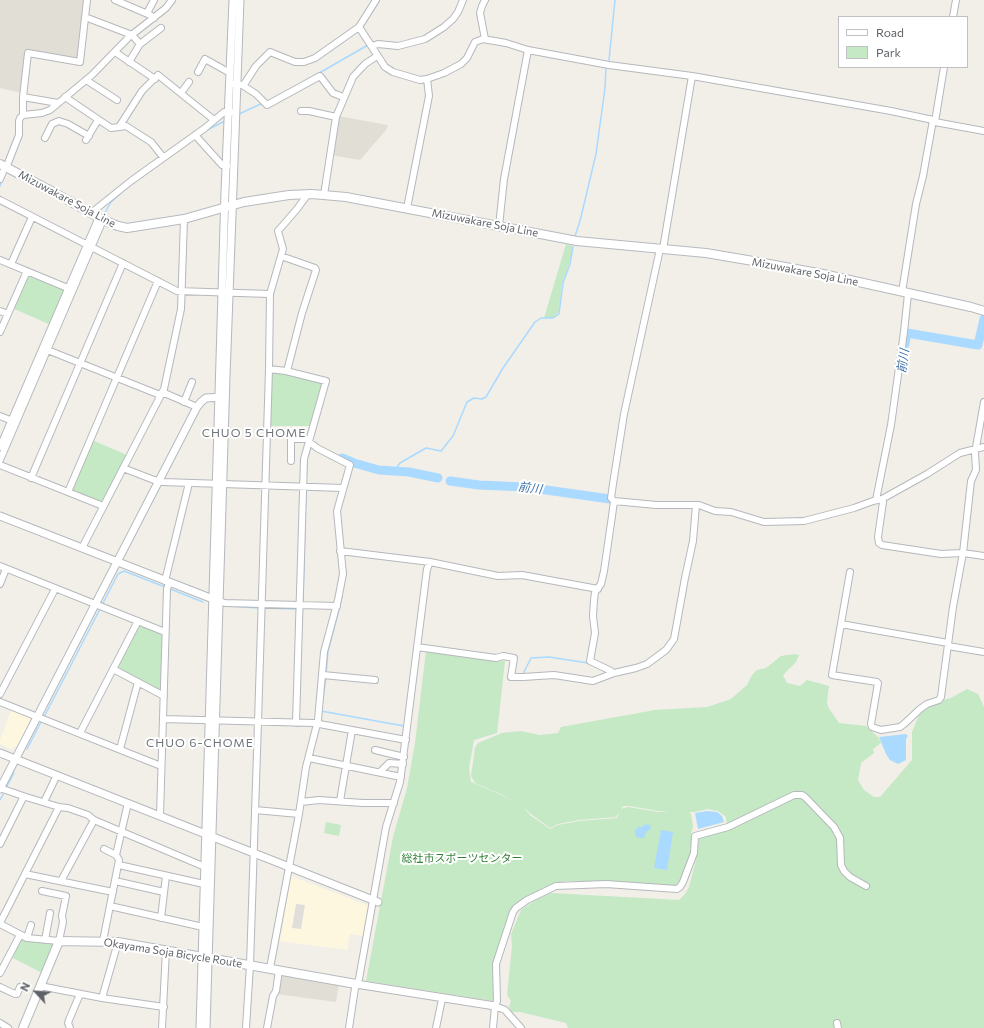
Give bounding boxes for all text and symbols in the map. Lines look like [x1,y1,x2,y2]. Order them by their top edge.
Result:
legend [838,16,968,68]
text: Road [876,25,904,39]
text: Park [876,45,901,59]
street label: Mizuwakare Soja Line [16,168,118,230]
street label: Mizuwakare Soja Line [431,206,539,240]
street label: Mizuwakare Soja Line [751,255,859,289]
water label: 前川 [894,348,912,374]
district label: CHUO 5 CHOME [202,426,306,440]
water label: 前川 [517,479,543,497]
district label: CHUO 6-CHOME [146,736,254,750]
park label: 総社市スポーツセンター [402,851,522,865]
street label: Okayama Soja Bicycle Route [103,936,243,970]
north arrow [16,972,56,1012]
text: N [17,980,32,993]

